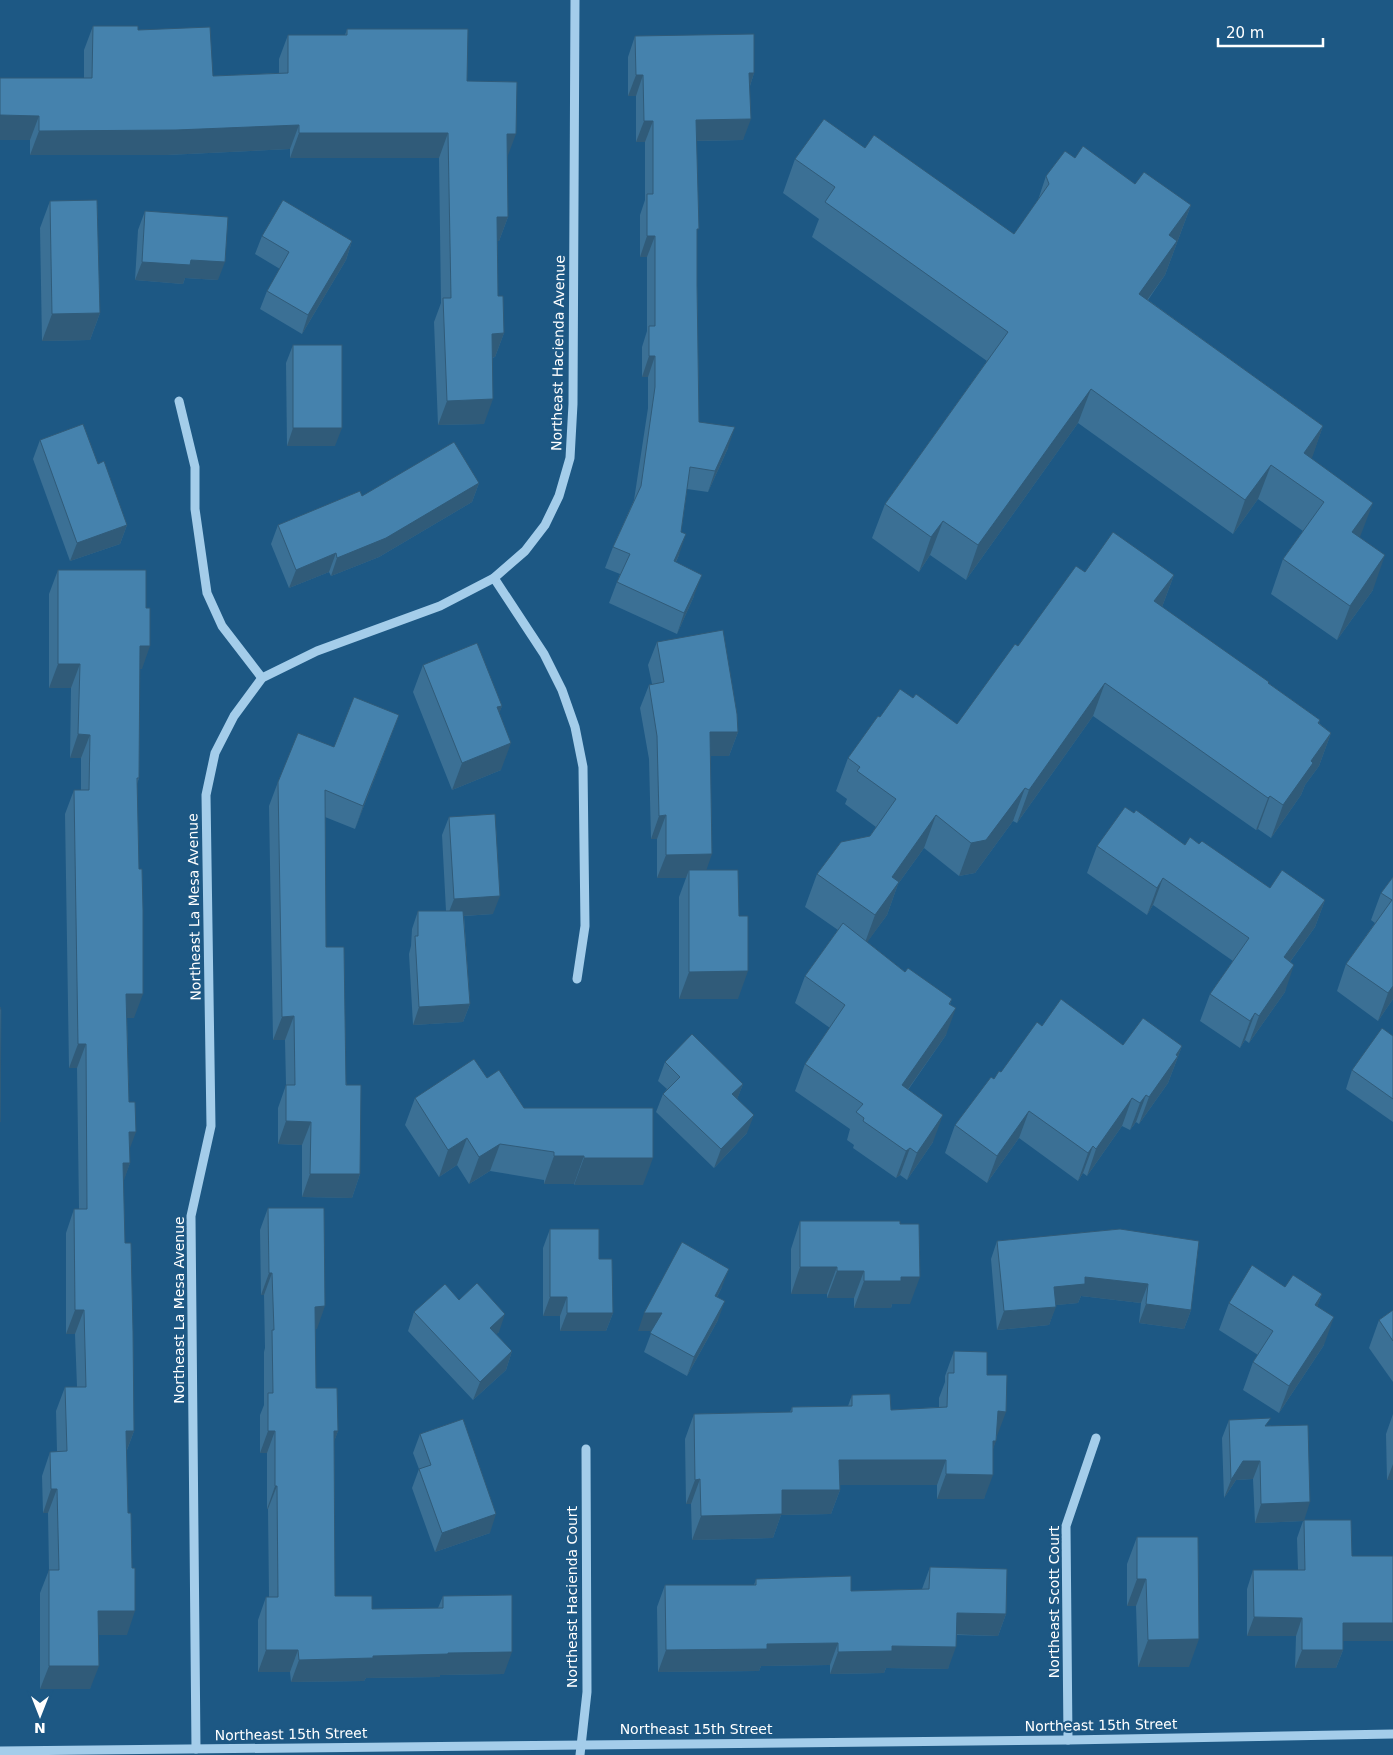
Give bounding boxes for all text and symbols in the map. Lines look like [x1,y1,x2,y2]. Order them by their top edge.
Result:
scale bar [1218,15,1323,47]
text: 20 m [1226,24,1264,42]
street label: Northeast Hacienda Avenue [548,255,568,451]
street label: Northeast La Mesa Avenue [184,813,204,1001]
street label: Northeast La Mesa Avenue [171,1216,187,1404]
street label: Northeast Hacienda Court [564,1505,580,1688]
street label: Northeast Scott Court [1046,1525,1062,1678]
north arrow [15,1690,65,1740]
street label: Northeast 15th Street [1024,1716,1178,1734]
text: N [34,1720,46,1736]
street label: Northeast 15th Street [620,1721,773,1737]
street label: Northeast 15th Street [214,1725,368,1743]

